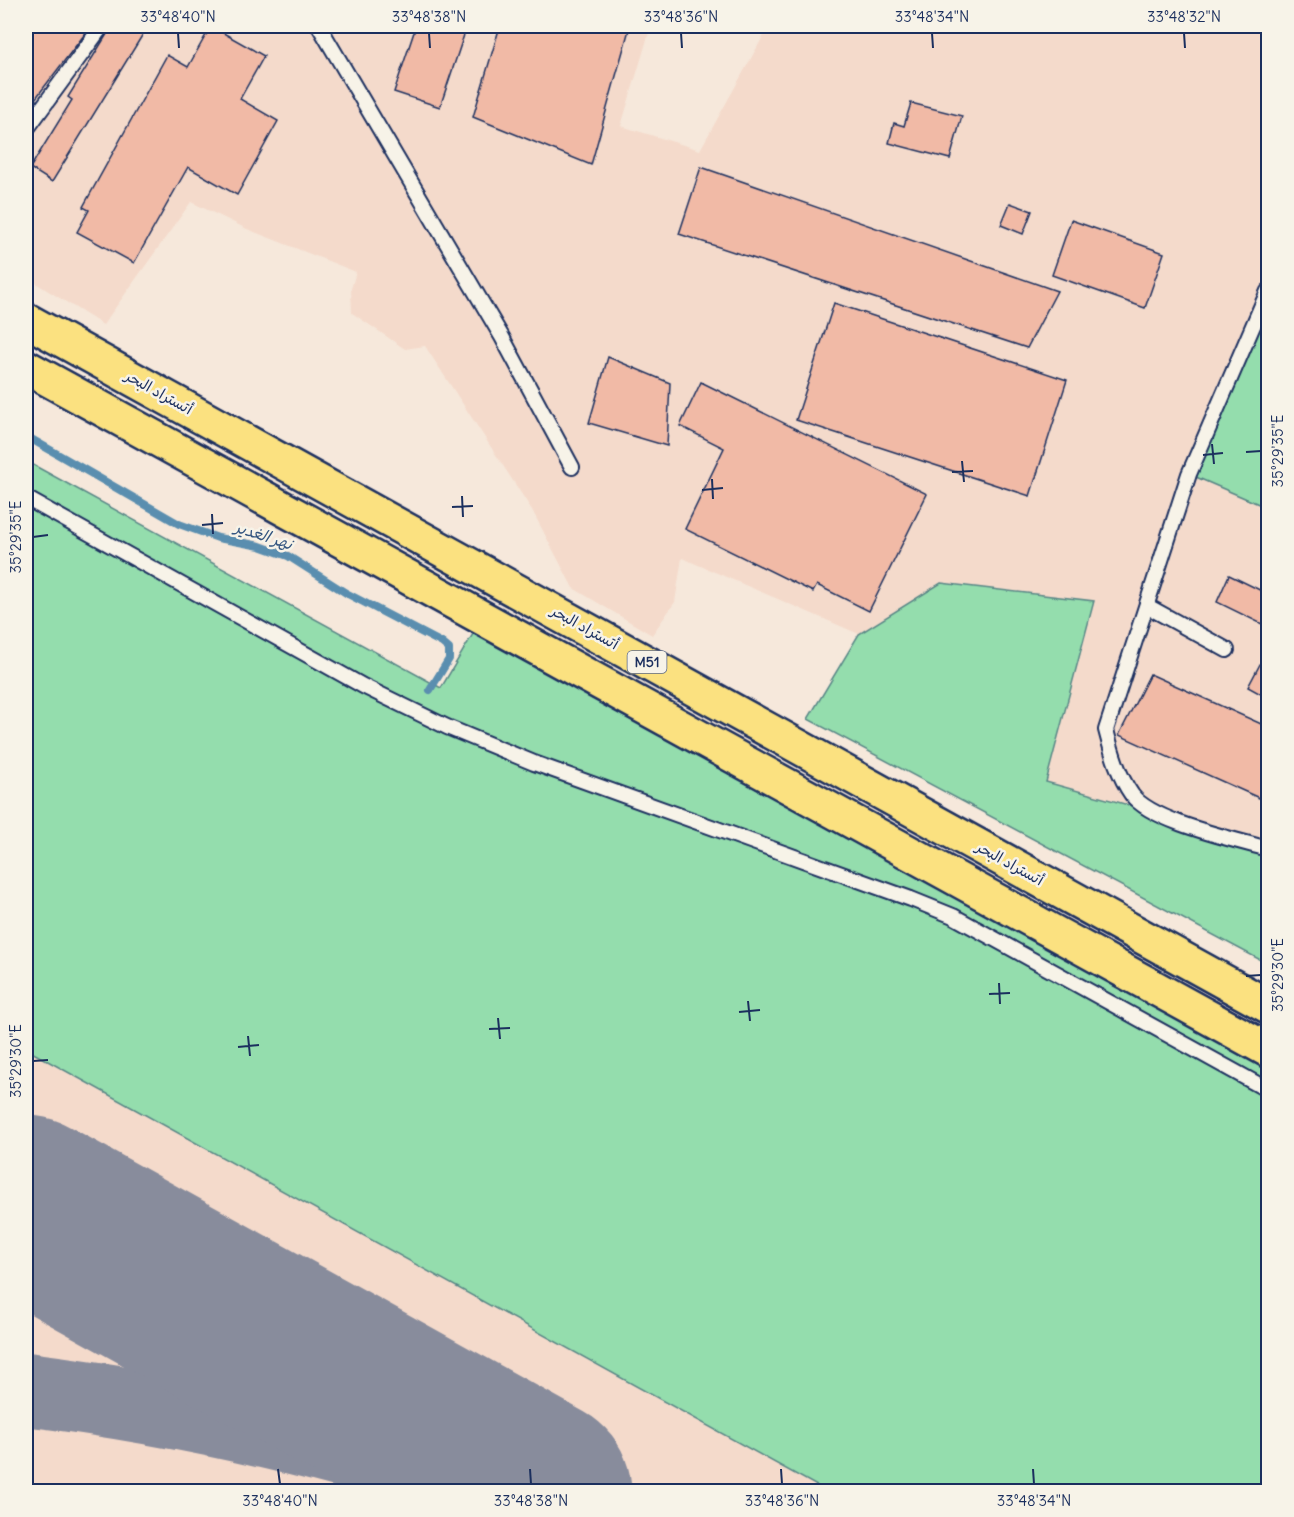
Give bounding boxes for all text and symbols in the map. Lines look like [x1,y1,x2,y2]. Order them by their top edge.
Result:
text: 33°48'40"N [140,7,216,26]
text: 33°48'38"N [392,7,466,26]
text: 33°48'36"N [644,7,718,26]
text: 33°48'34"N [895,7,969,26]
text: 33°48'32"N [1147,7,1221,26]
street label: أتستراد البحر [121,365,197,419]
text: 35°29'35"E [1268,414,1287,487]
text: 35°29'35"E [6,500,25,573]
water label: نهر الغدير [231,516,297,554]
street label: أتستراد البحر [547,600,623,654]
road number: M51 [628,651,666,673]
street label: أتستراد البحر [972,836,1048,890]
text: 35°29'30"E [1268,938,1287,1012]
text: 35°29'30"E [6,1024,25,1098]
text: 33°48'40"N [242,1491,318,1510]
text: 33°48'38"N [494,1491,568,1510]
text: 33°48'36"N [745,1491,819,1510]
text: 33°48'34"N [997,1491,1071,1510]

